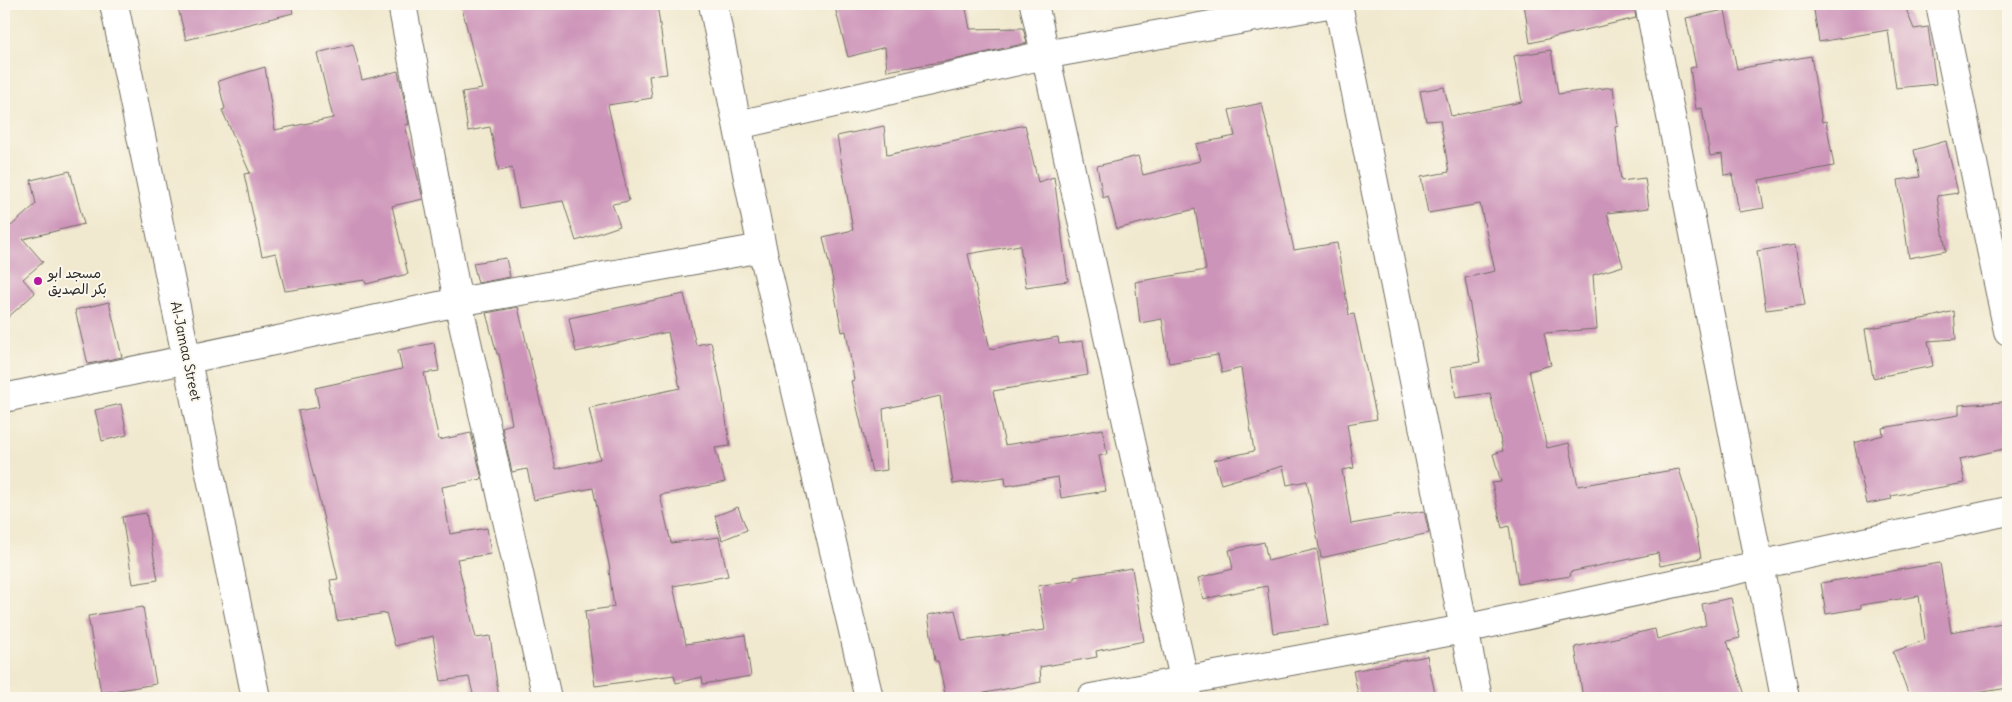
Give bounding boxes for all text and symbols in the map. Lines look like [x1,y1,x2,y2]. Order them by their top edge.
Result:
place label: مسجد ابو بكر الصديق [47,264,107,298]
marker: مسجد ابو بكر الصديق [32,275,44,287]
street label: Al-Jamaa Street [167,299,205,403]

